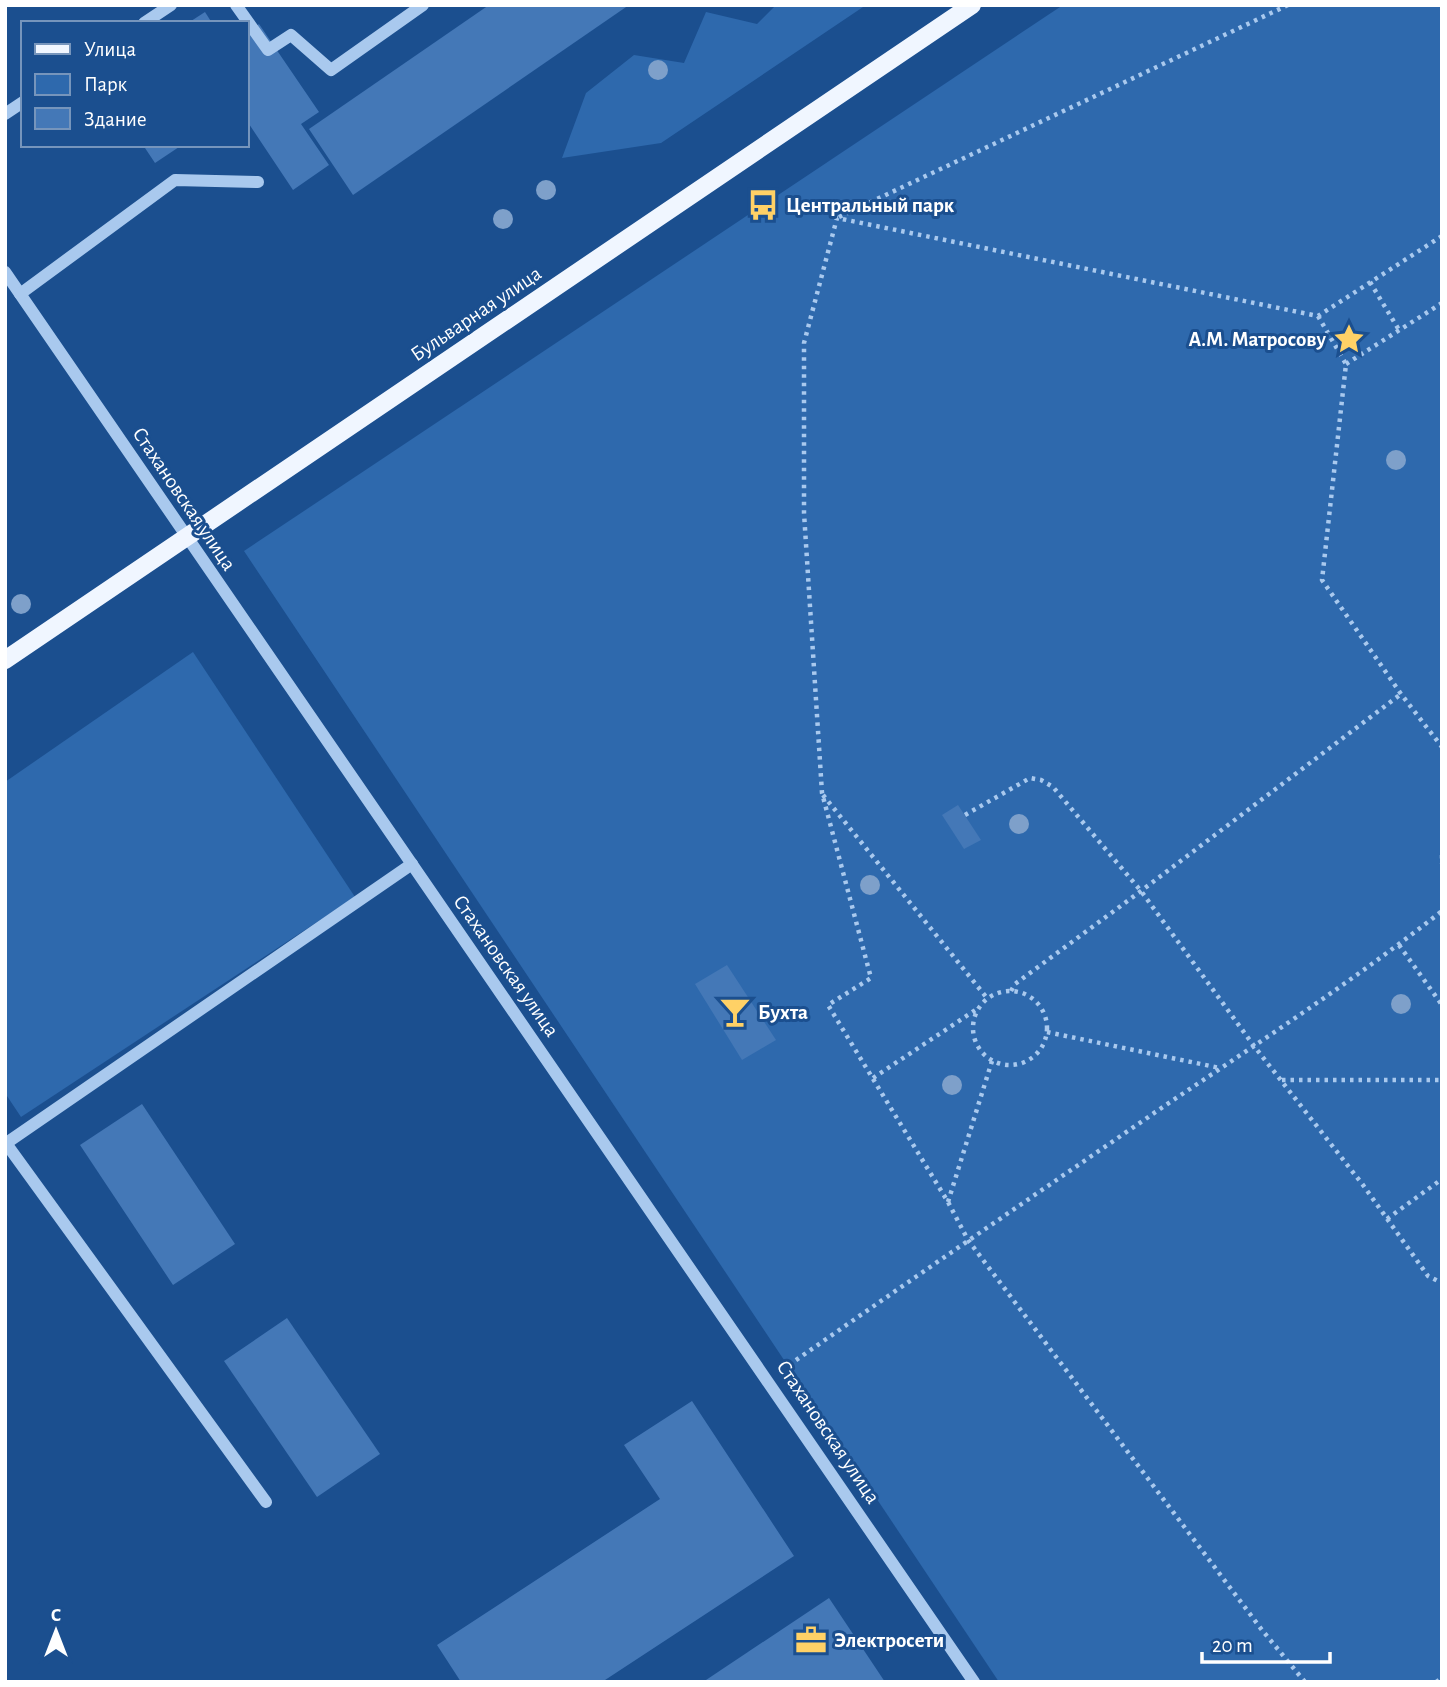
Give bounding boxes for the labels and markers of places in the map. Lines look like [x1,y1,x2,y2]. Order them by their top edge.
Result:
bus stop icon: Центральный парк [746,188,780,222]
place label: Центральный парк [786,195,955,216]
place icon: А.М. Матросову [1332,322,1366,356]
place label: А.М. Матросову [1189,329,1326,350]
bar icon: Бухта [718,995,752,1029]
place label: Бухта [758,1002,808,1023]
office icon: Электросети [794,1623,828,1657]
place label: Электросети [834,1630,944,1651]

